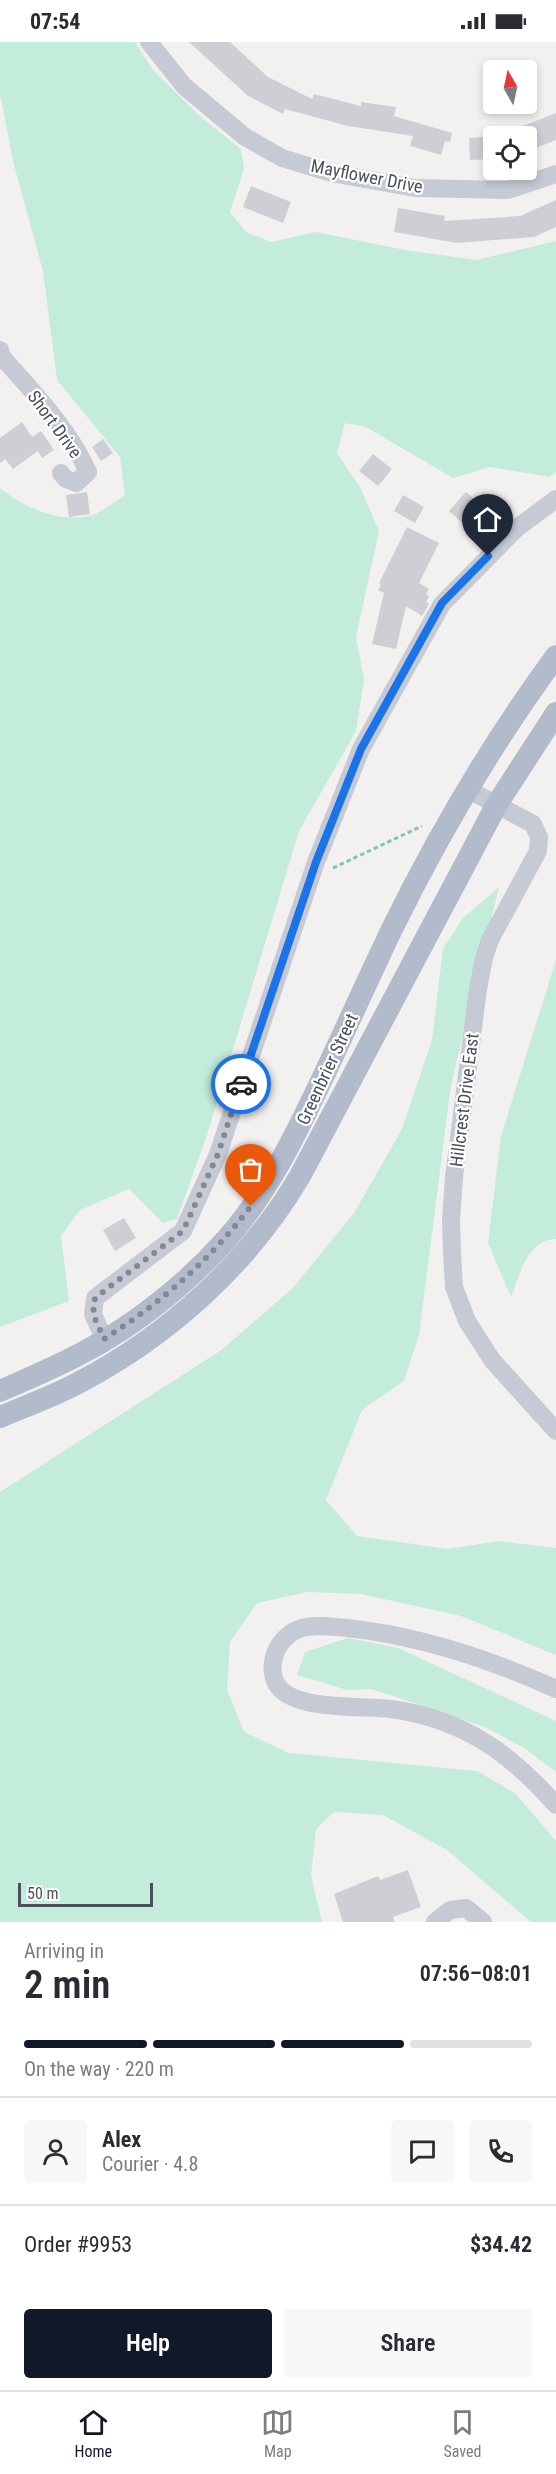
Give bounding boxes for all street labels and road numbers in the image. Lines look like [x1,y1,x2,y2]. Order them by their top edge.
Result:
street label: Mayflower Drive [309,155,425,197]
street label: Short Drive [23,386,87,462]
street label: Greenbrier Street [292,1010,362,1128]
street label: Hillcrest Drive East [445,1032,483,1168]

